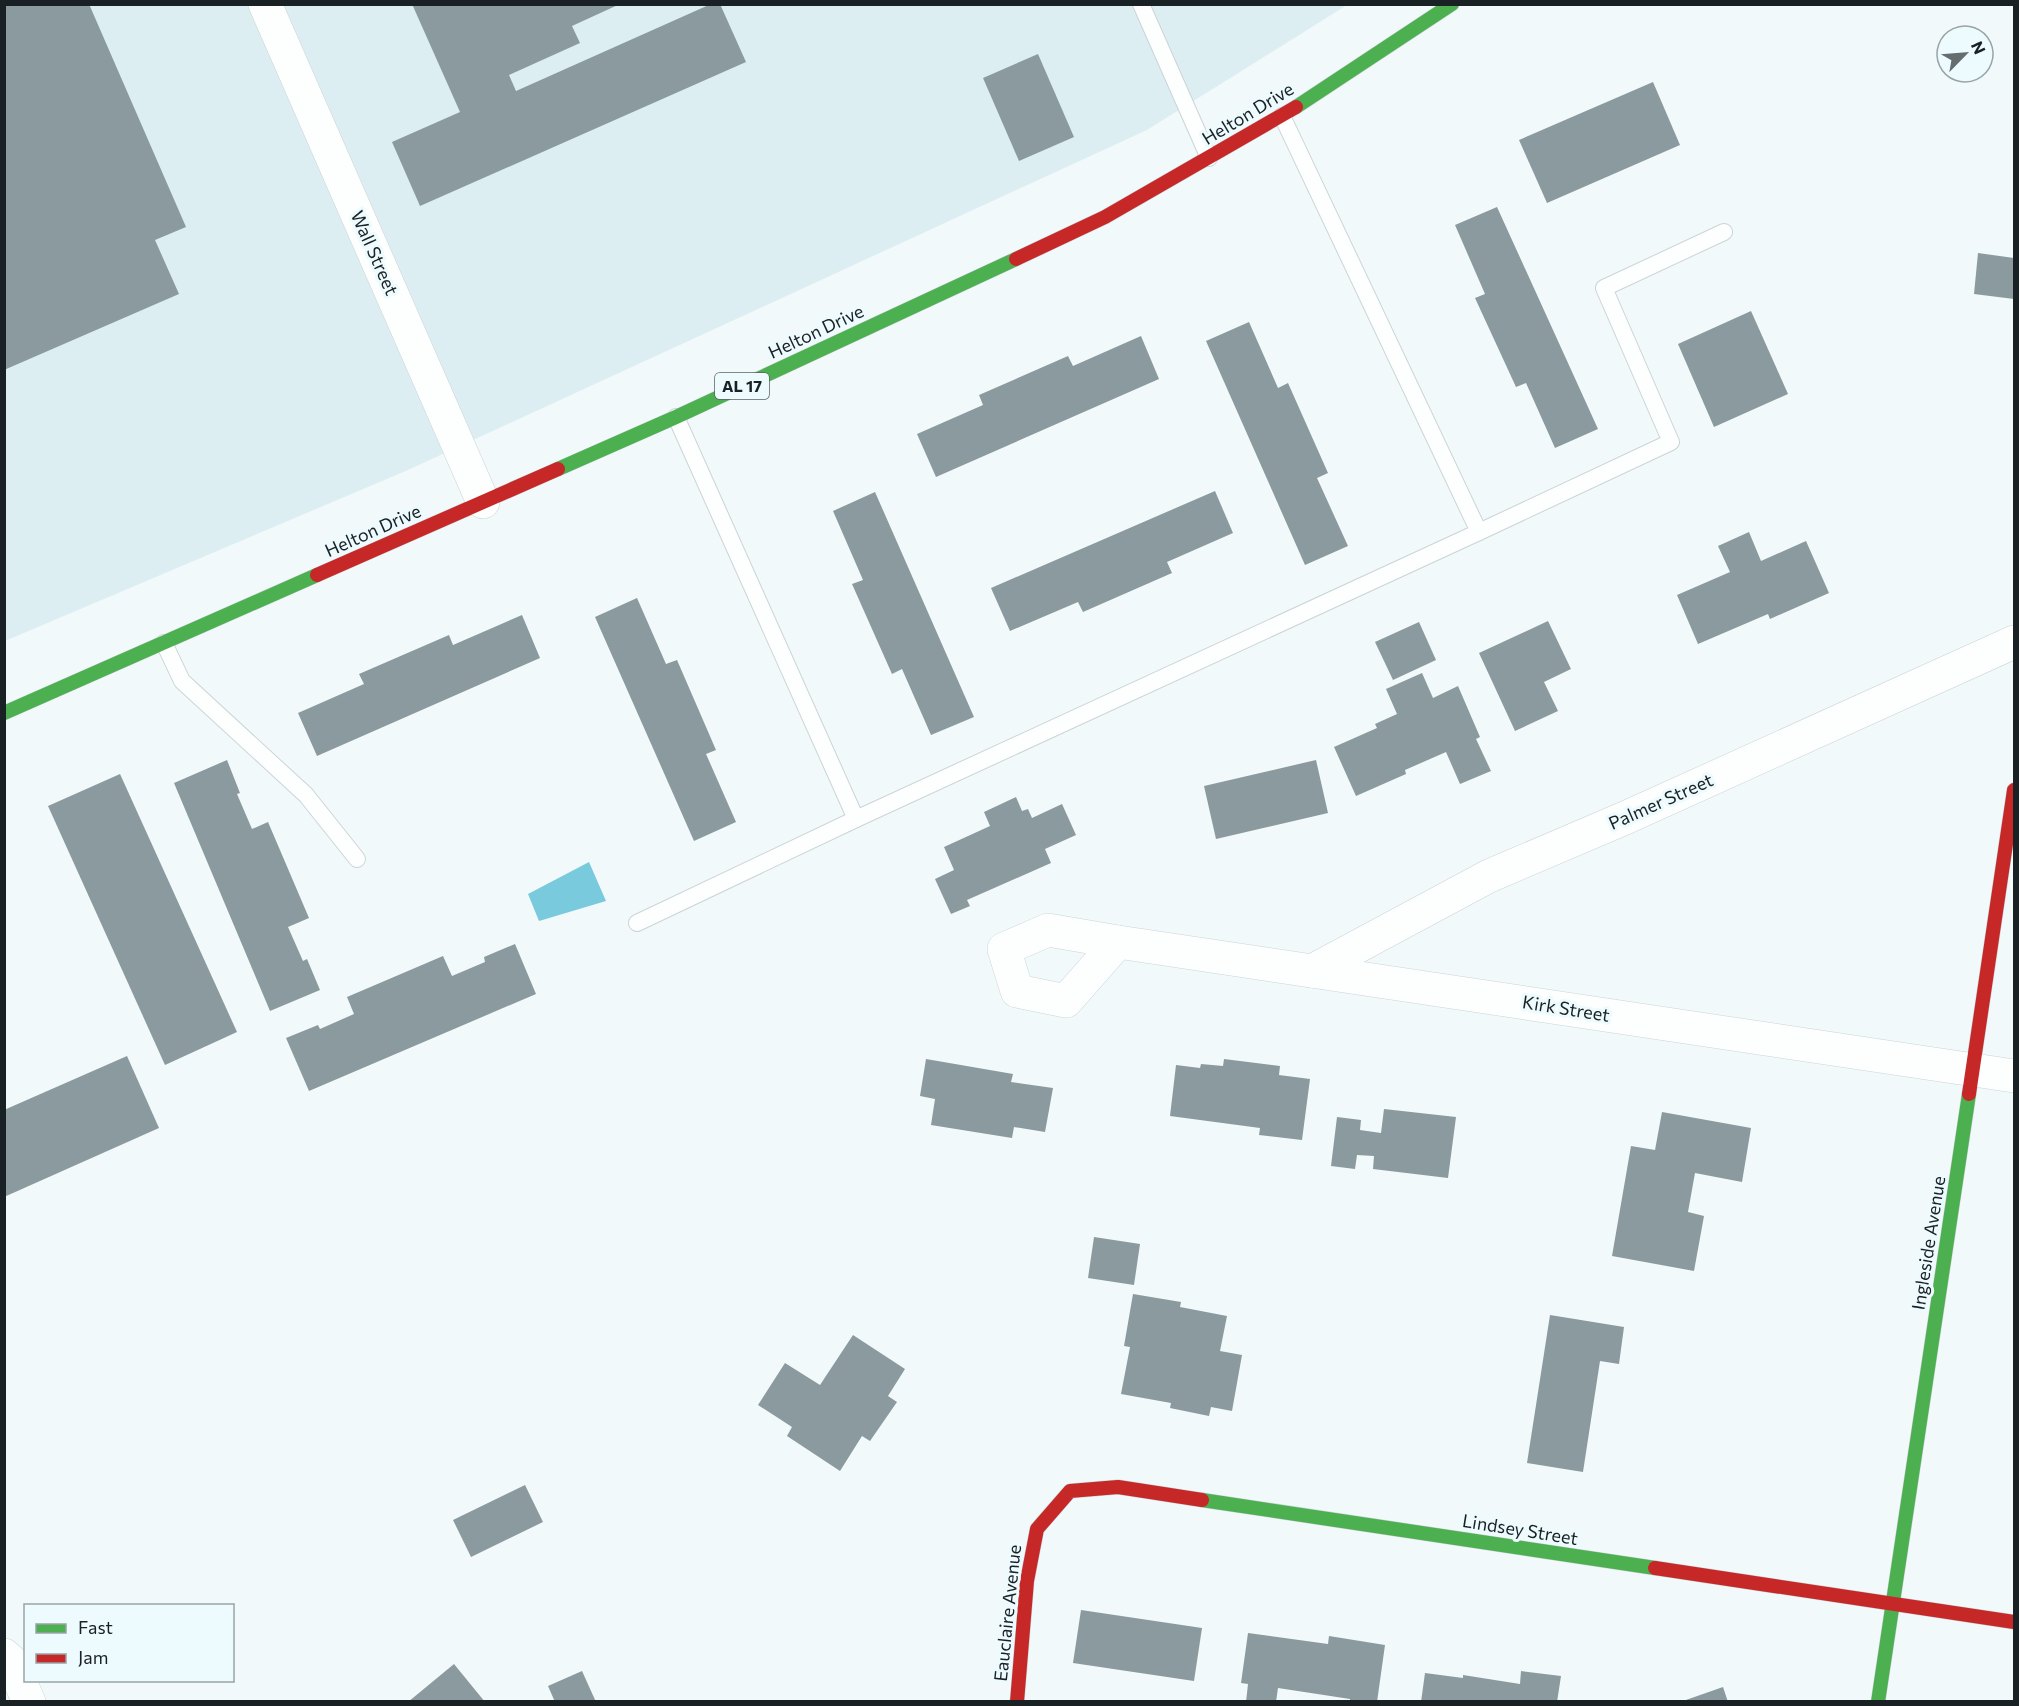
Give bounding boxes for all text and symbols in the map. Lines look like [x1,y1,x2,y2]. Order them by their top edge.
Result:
north arrow [1935,24,1995,84]
text: N [1968,38,1990,57]
street label: Helton Drive [1198,77,1297,149]
street label: Wall Street [347,207,403,298]
street label: Helton Drive [764,299,867,363]
road number: AL 17 [715,373,769,399]
street label: Helton Drive [321,499,424,561]
street label: Palmer Street [1605,768,1716,834]
street label: Kirk Street [1521,990,1611,1026]
street label: Ingleside Avenue [1907,1174,1949,1311]
street label: Lindsey Street [1461,1509,1580,1549]
street label: Eauclaire Avenue [989,1543,1025,1682]
legend [24,1604,234,1682]
text: Fast [78,1616,113,1638]
text: Jam [78,1646,108,1668]

